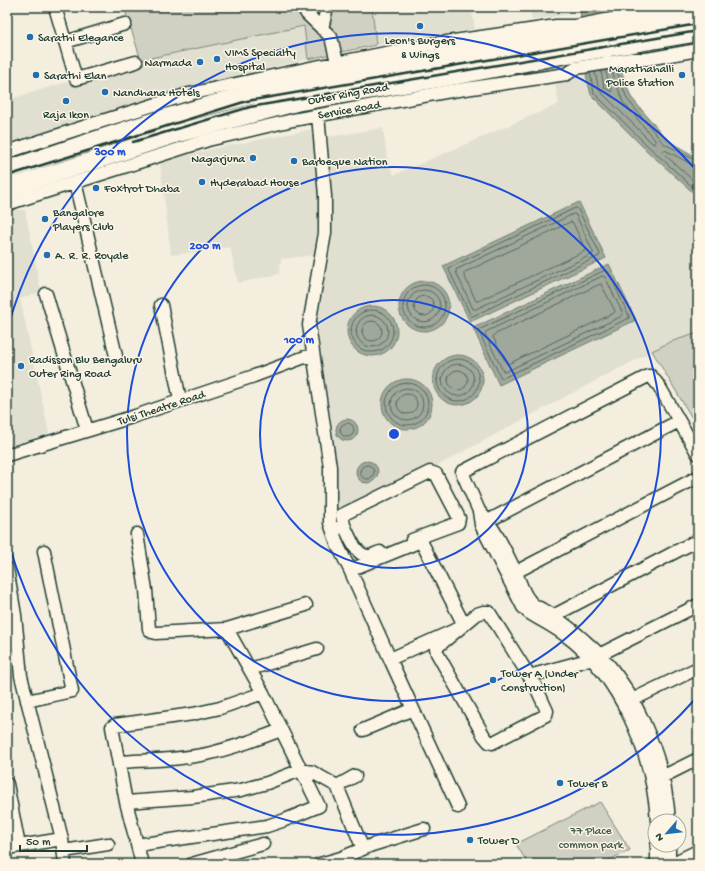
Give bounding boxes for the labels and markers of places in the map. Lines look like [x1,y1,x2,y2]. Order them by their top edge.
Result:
marker: Leon's Burgers & Wings [415,21,425,31]
marker: Sarathi Elegance [25,32,35,42]
place label: Sarathi Elegance [38,32,125,46]
place label: Leon's Burgers & Wings [385,35,456,63]
place label: VIMS Specialty Hospital [224,47,296,75]
marker: VIMS Specialty Hospital [212,54,222,64]
place label: Narmada [144,57,192,71]
marker: Narmada [195,57,205,67]
place label: Marathahalli Police Station [605,63,674,91]
marker: Sarathi Elan [31,70,41,80]
place label: Sarathi Elan [44,70,107,84]
marker: Marathahalli Police Station [677,70,687,80]
marker: Nandhana Hotels [100,87,110,97]
place label: Nandhana Hotels [113,87,200,101]
marker: Raja Ikon [61,96,71,106]
place label: Raja Ikon [43,109,89,123]
place label: Nagarjuna [191,153,245,167]
marker: Nagarjuna [248,153,258,163]
marker: Barbeque Nation [289,156,299,166]
place label: Barbeque Nation [301,156,388,170]
marker: Hyderabad House [197,177,207,187]
place label: Hyderabad House [210,177,300,191]
marker: Foxtrot Dhaba [91,183,101,193]
place label: Foxtrot Dhaba [103,183,180,197]
place label: Bangalore Players Club [52,207,114,235]
marker: Bangalore Players Club [40,214,50,224]
marker: A. R. R. Royale [42,250,52,260]
place label: A. R. R. Royale [55,250,129,264]
place label: Radisson Blu Bengaluru Outer Ring Road [29,354,142,382]
marker: Radisson Blu Bengaluru Outer Ring Road [16,361,26,371]
centre of rings [387,427,401,441]
place label: Tower A (Under Construction) [500,668,580,696]
marker: Tower A (Under Construction) [488,675,498,685]
marker: Tower B [555,778,565,788]
place label: Tower B [567,778,608,792]
marker: Tower D [465,835,475,845]
place label: Tower D [477,835,519,849]

